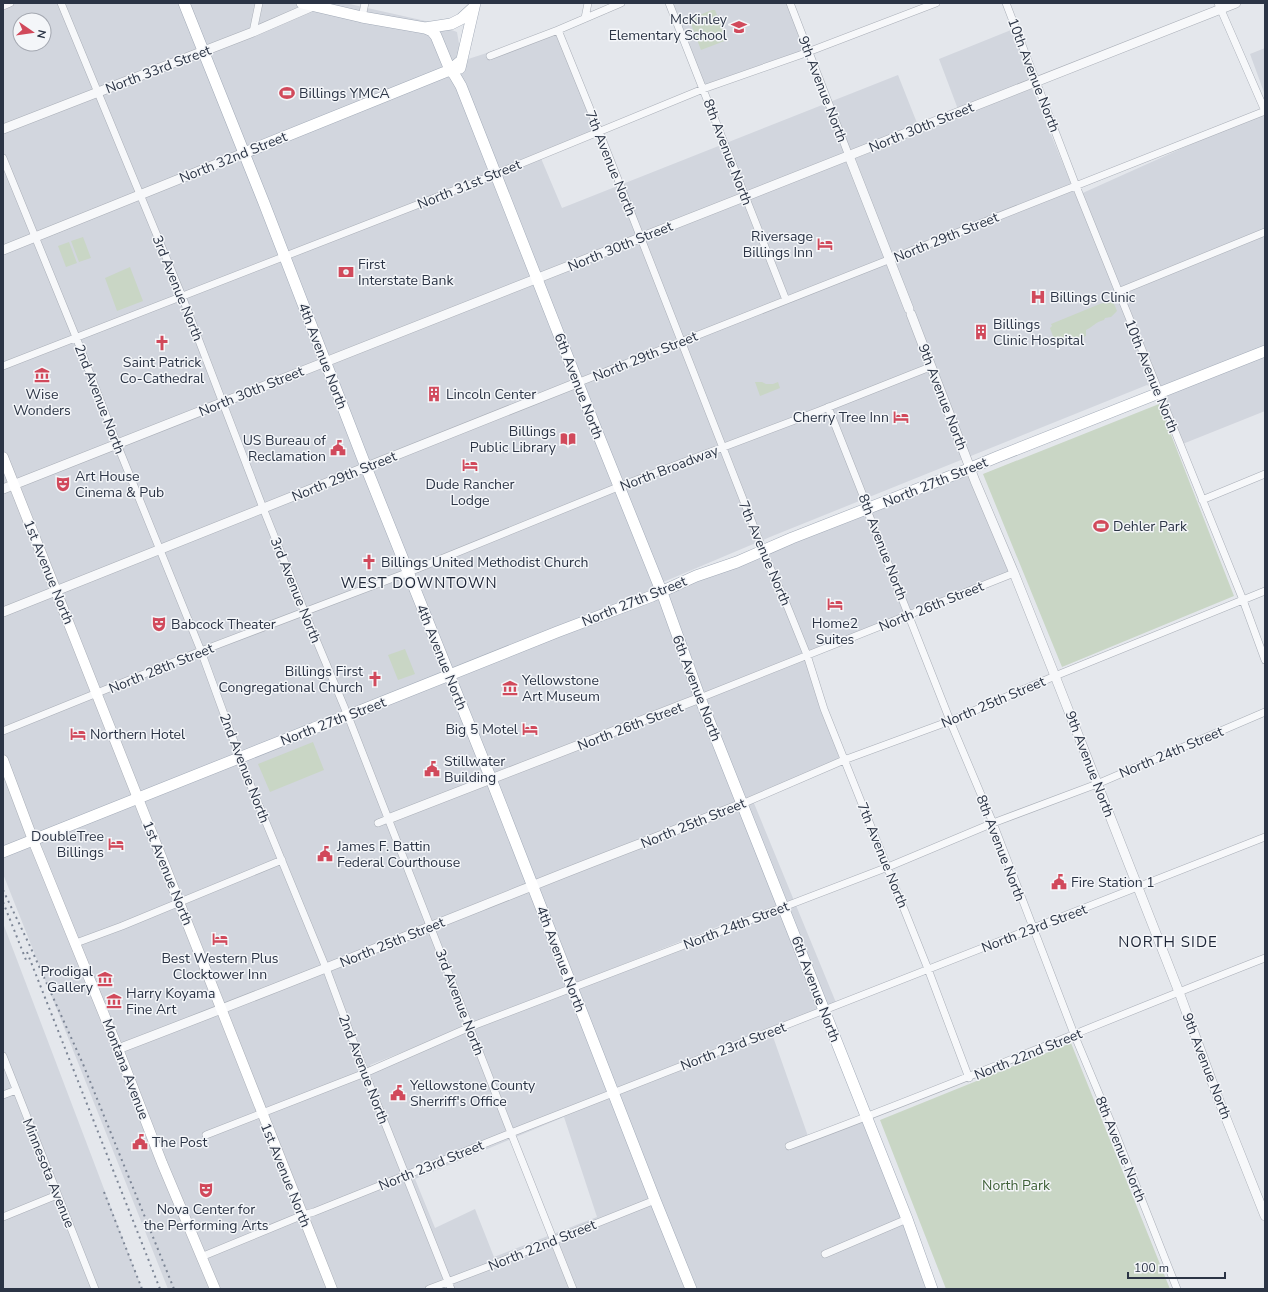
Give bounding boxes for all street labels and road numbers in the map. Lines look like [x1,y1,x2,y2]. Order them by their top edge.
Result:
street label: 10th Avenue North [1003,15,1064,135]
street label: 9th Avenue North [794,33,852,145]
street label: North 33rd Street [103,41,214,98]
street label: 8th Avenue North [699,96,757,208]
street label: North 30th Street [866,98,976,157]
street label: 7th Avenue North [581,107,640,219]
street label: North 32nd Street [176,127,290,188]
street label: North 31st Street [415,155,524,214]
street label: North 29th Street [891,208,1001,267]
street label: North 30th Street [565,217,675,276]
street label: 3rd Avenue North [148,232,207,344]
street label: 4th Avenue North [294,300,352,412]
street label: 10th Avenue North [1120,317,1183,436]
street label: North 29th Street [590,327,700,386]
street label: 6th Avenue North [550,330,608,442]
street label: 9th Avenue North [914,341,972,453]
street label: 2nd Avenue North [70,342,129,457]
street label: North 30th Street [196,362,306,421]
street label: North Broadway [617,441,722,496]
street label: North 29th Street [289,447,399,506]
street label: North 27th Street [880,453,990,512]
street label: 8th Avenue North [854,491,912,603]
street label: 7th Avenue North [734,498,795,609]
street label: 1st Avenue North [19,517,78,627]
street label: 3rd Avenue North [266,534,325,646]
street label: North 27th Street [579,572,689,631]
street label: North 26th Street [876,577,986,636]
street label: 4th Avenue North [412,601,471,713]
street label: 6th Avenue North [668,632,726,744]
street label: North 28th Street [106,639,216,698]
street label: North 25th Street [938,672,1048,733]
street label: North 27th Street [278,693,389,750]
street label: North 26th Street [575,698,686,755]
street label: 9th Avenue North [1061,708,1119,820]
street label: 2nd Avenue North [215,711,274,826]
street label: North 24th Street [1116,722,1226,783]
street label: 8th Avenue North [972,792,1030,904]
street label: North 25th Street [638,794,748,853]
street label: 7th Avenue North [853,799,912,911]
street label: 1st Avenue North [138,818,197,928]
street label: North 24th Street [681,897,792,954]
street label: North 23rd Street [979,900,1090,957]
street label: 4th Avenue North [532,903,590,1015]
street label: North 25th Street [337,913,447,972]
street label: 6th Avenue North [787,933,845,1045]
street label: 3rd Avenue North [430,946,489,1058]
street label: 9th Avenue North [1178,1010,1236,1122]
street label: 2nd Avenue North [334,1012,393,1127]
street label: Montana Avenue [98,1016,154,1122]
street label: North 23rd Street [678,1018,789,1075]
street label: North 22nd Street [971,1024,1085,1085]
street label: 8th Avenue North [1091,1093,1150,1205]
street label: Minnesota Avenue [18,1116,79,1231]
street label: 1st Avenue North [256,1120,315,1230]
street label: North 23rd Street [376,1136,487,1195]
street label: North 22nd Street [485,1215,599,1276]

